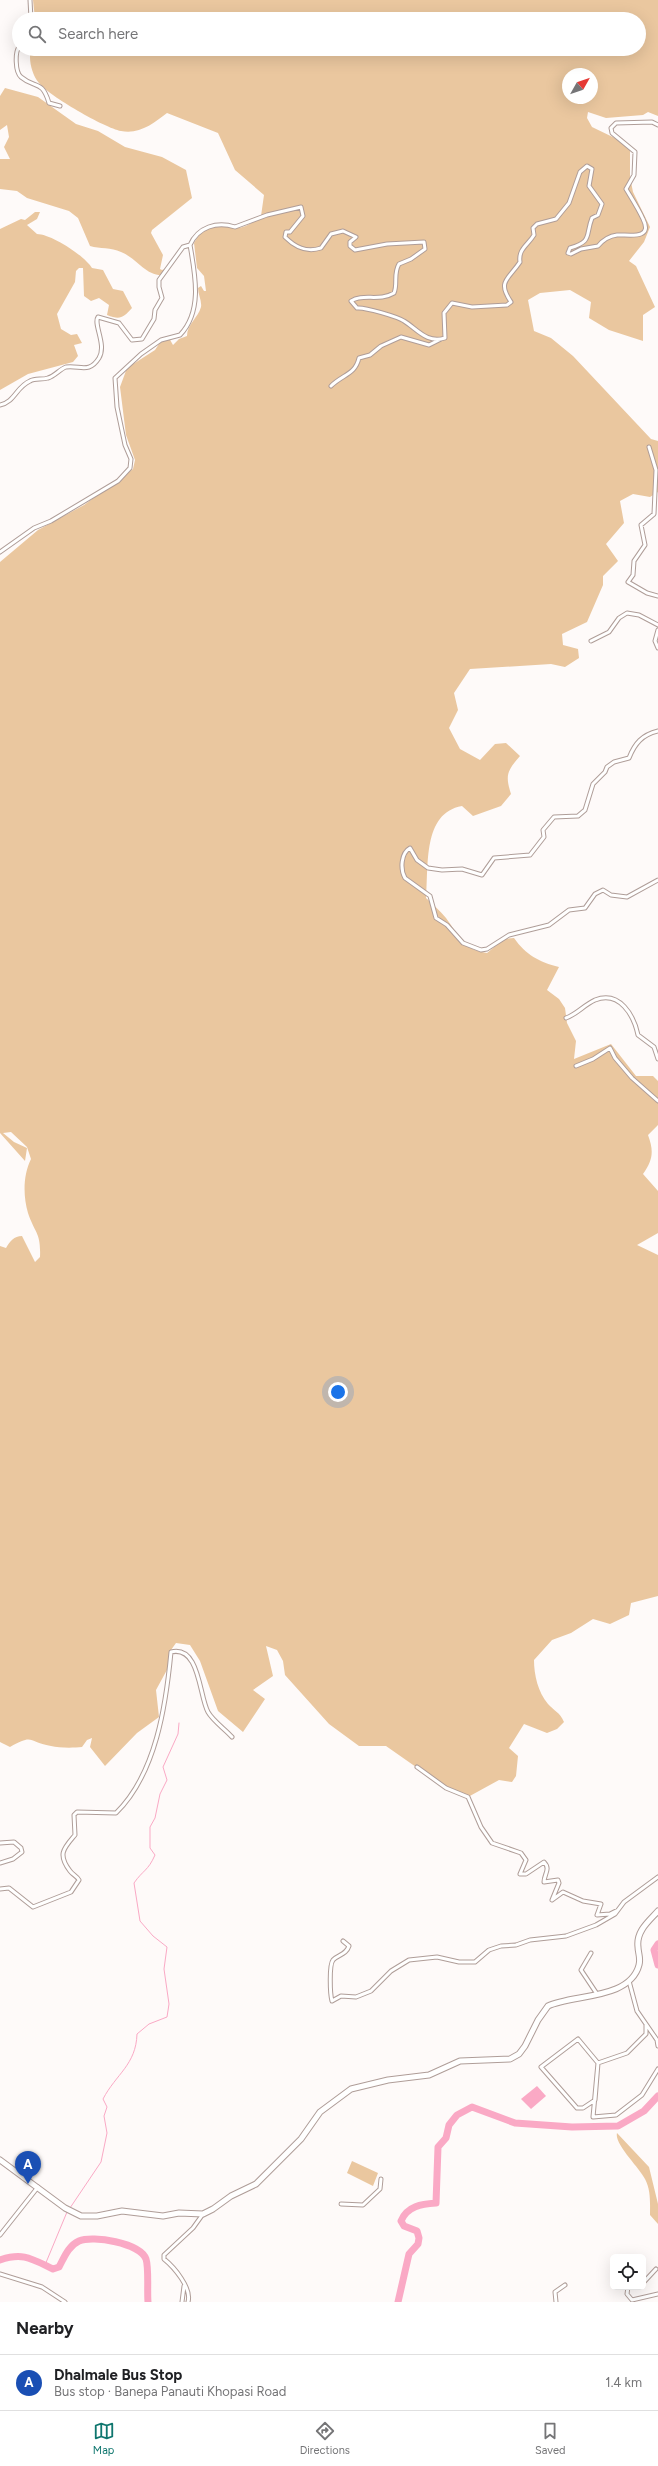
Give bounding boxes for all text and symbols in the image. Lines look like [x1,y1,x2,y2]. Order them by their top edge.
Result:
search box [12,12,646,56]
icon: search [26,23,48,45]
text: Search here [58,25,138,43]
north arrow [562,68,598,104]
your location [328,1382,348,1402]
pin: A [15,2151,41,2184]
map controls [610,2254,646,2290]
button: locate [610,2254,646,2290]
text: Nearby [16,2318,74,2338]
text: Dhalmale Bus Stop [54,2366,182,2384]
text: A [24,2375,34,2390]
text: 1.4 km [605,2375,642,2390]
text: Bus stop · Banepa Panauti Khopasi Road [54,2384,286,2399]
tab: Map [93,2420,115,2457]
tab: Directions [300,2420,350,2457]
tab: Saved [535,2420,565,2457]

